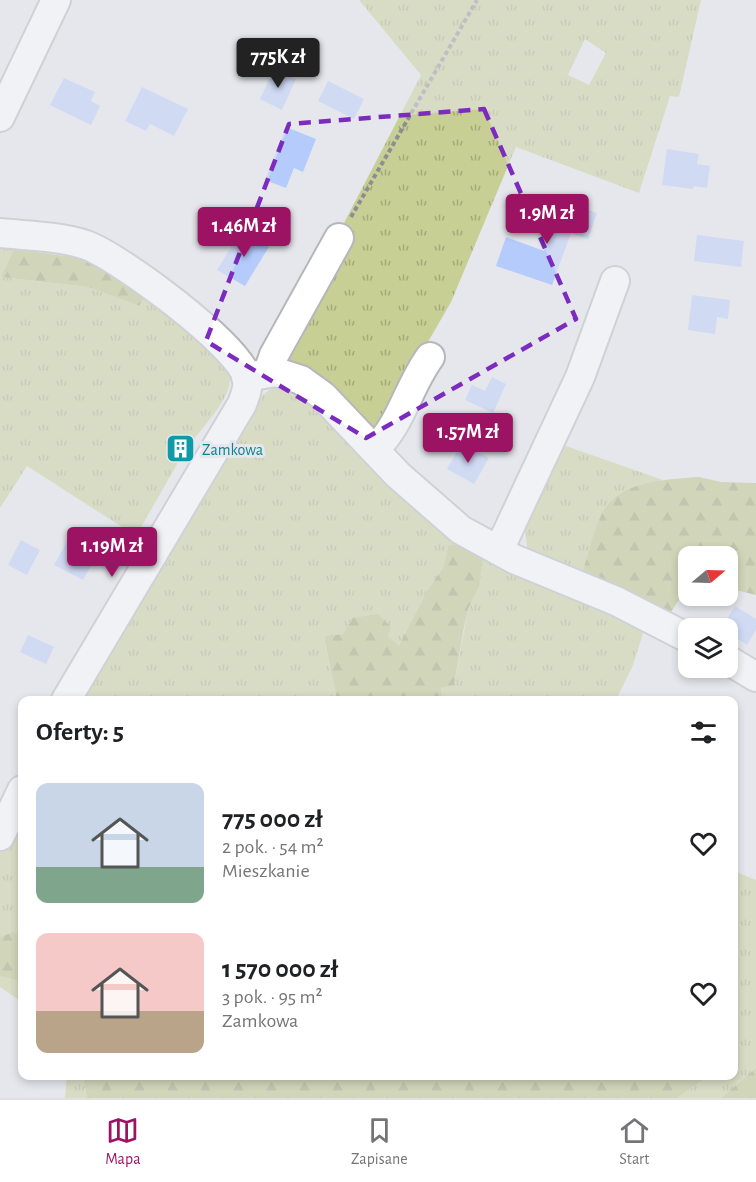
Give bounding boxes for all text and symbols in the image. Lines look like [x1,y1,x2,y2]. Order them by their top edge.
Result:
pin: 775K zł [223,38,333,89]
text: 775K zł [251,47,305,67]
pin: 1.9M zł [492,194,602,245]
text: 1.9M zł [520,203,574,223]
pin: 1.46M zł [182,207,306,258]
text: 1.46M zł [212,216,276,236]
pin: 1.57M zł [406,413,530,464]
text: 1.57M zł [437,422,499,442]
building icon: Zamkowa [165,433,197,465]
place label: Zamkowa [202,442,263,458]
pin: 1.19M zł [50,527,174,578]
text: 1.19M zł [81,536,143,556]
north arrow [678,546,738,606]
map controls [678,546,738,678]
button: layers [678,618,738,678]
icon: filters [687,716,720,749]
text: Oferty: 5 [36,719,124,745]
text: 775 000 zł [222,806,323,832]
icon: home [84,807,156,879]
icon: heart [687,827,720,860]
text: 2 pok. · 54 m² [222,837,324,857]
text: Mieszkanie [222,861,310,881]
text: 1 570 000 zł [222,956,338,982]
icon: home [84,957,156,1029]
icon: heart [687,977,720,1010]
text: 3 pok. · 95 m² [222,987,322,1007]
text: Zamkowa [222,1011,298,1031]
tab: Mapa [105,1114,141,1169]
tab: Zapisane [351,1114,408,1169]
tab: Start [618,1114,651,1169]

